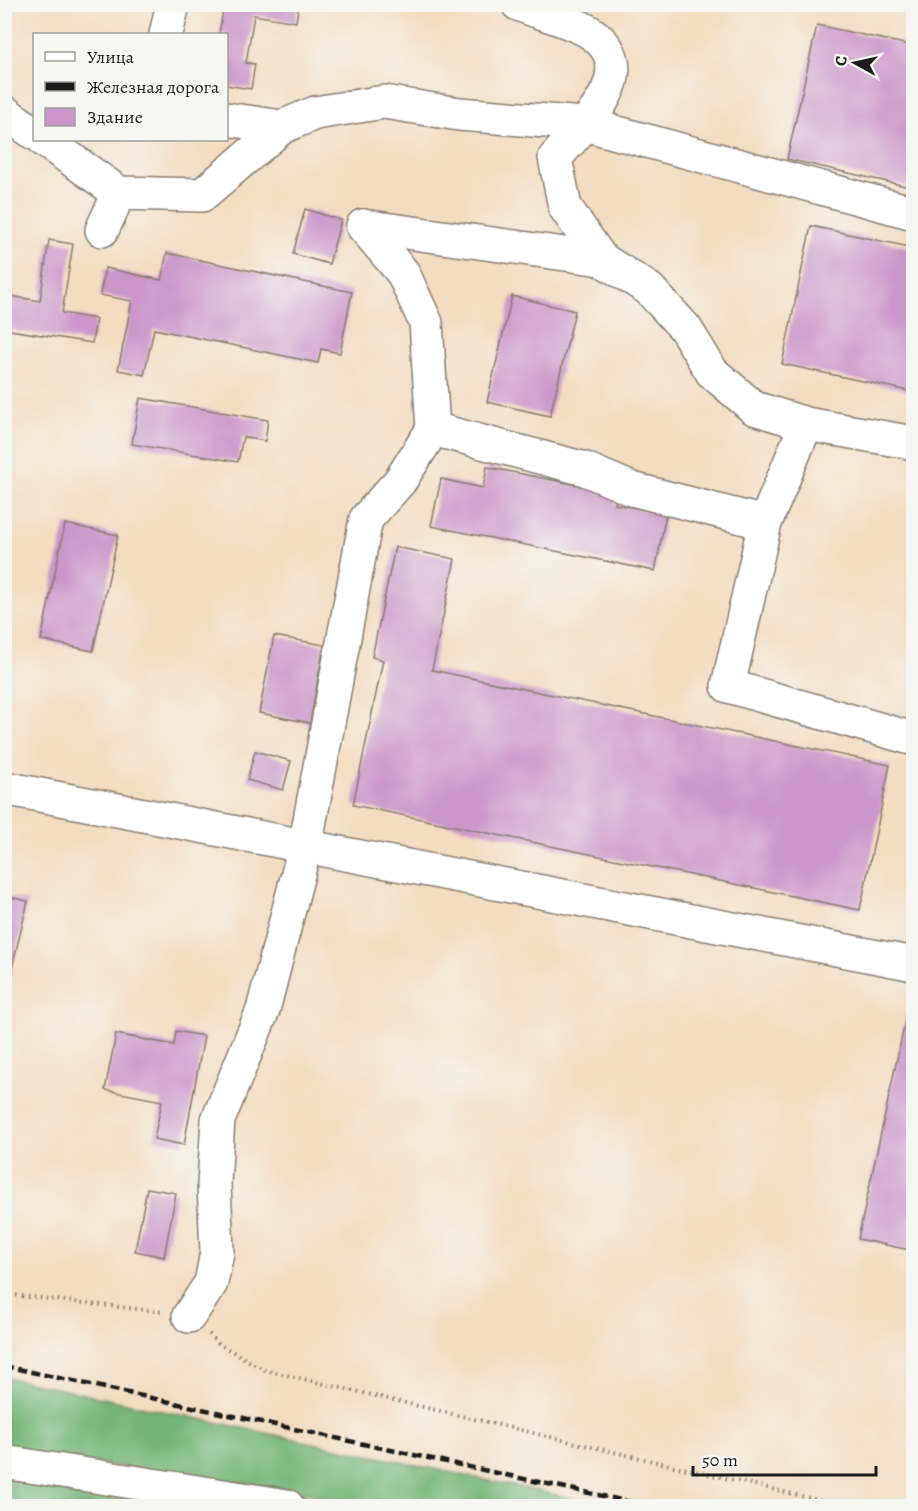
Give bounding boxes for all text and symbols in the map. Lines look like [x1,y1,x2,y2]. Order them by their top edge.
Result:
legend [33,33,228,141]
north arrow [825,33,885,93]
text: Улица [87,45,135,69]
text: С [830,54,853,67]
text: Железная дорога [87,75,220,99]
text: Здание [87,105,143,129]
scale bar [693,1439,876,1477]
text: 50 m [702,1448,738,1472]

